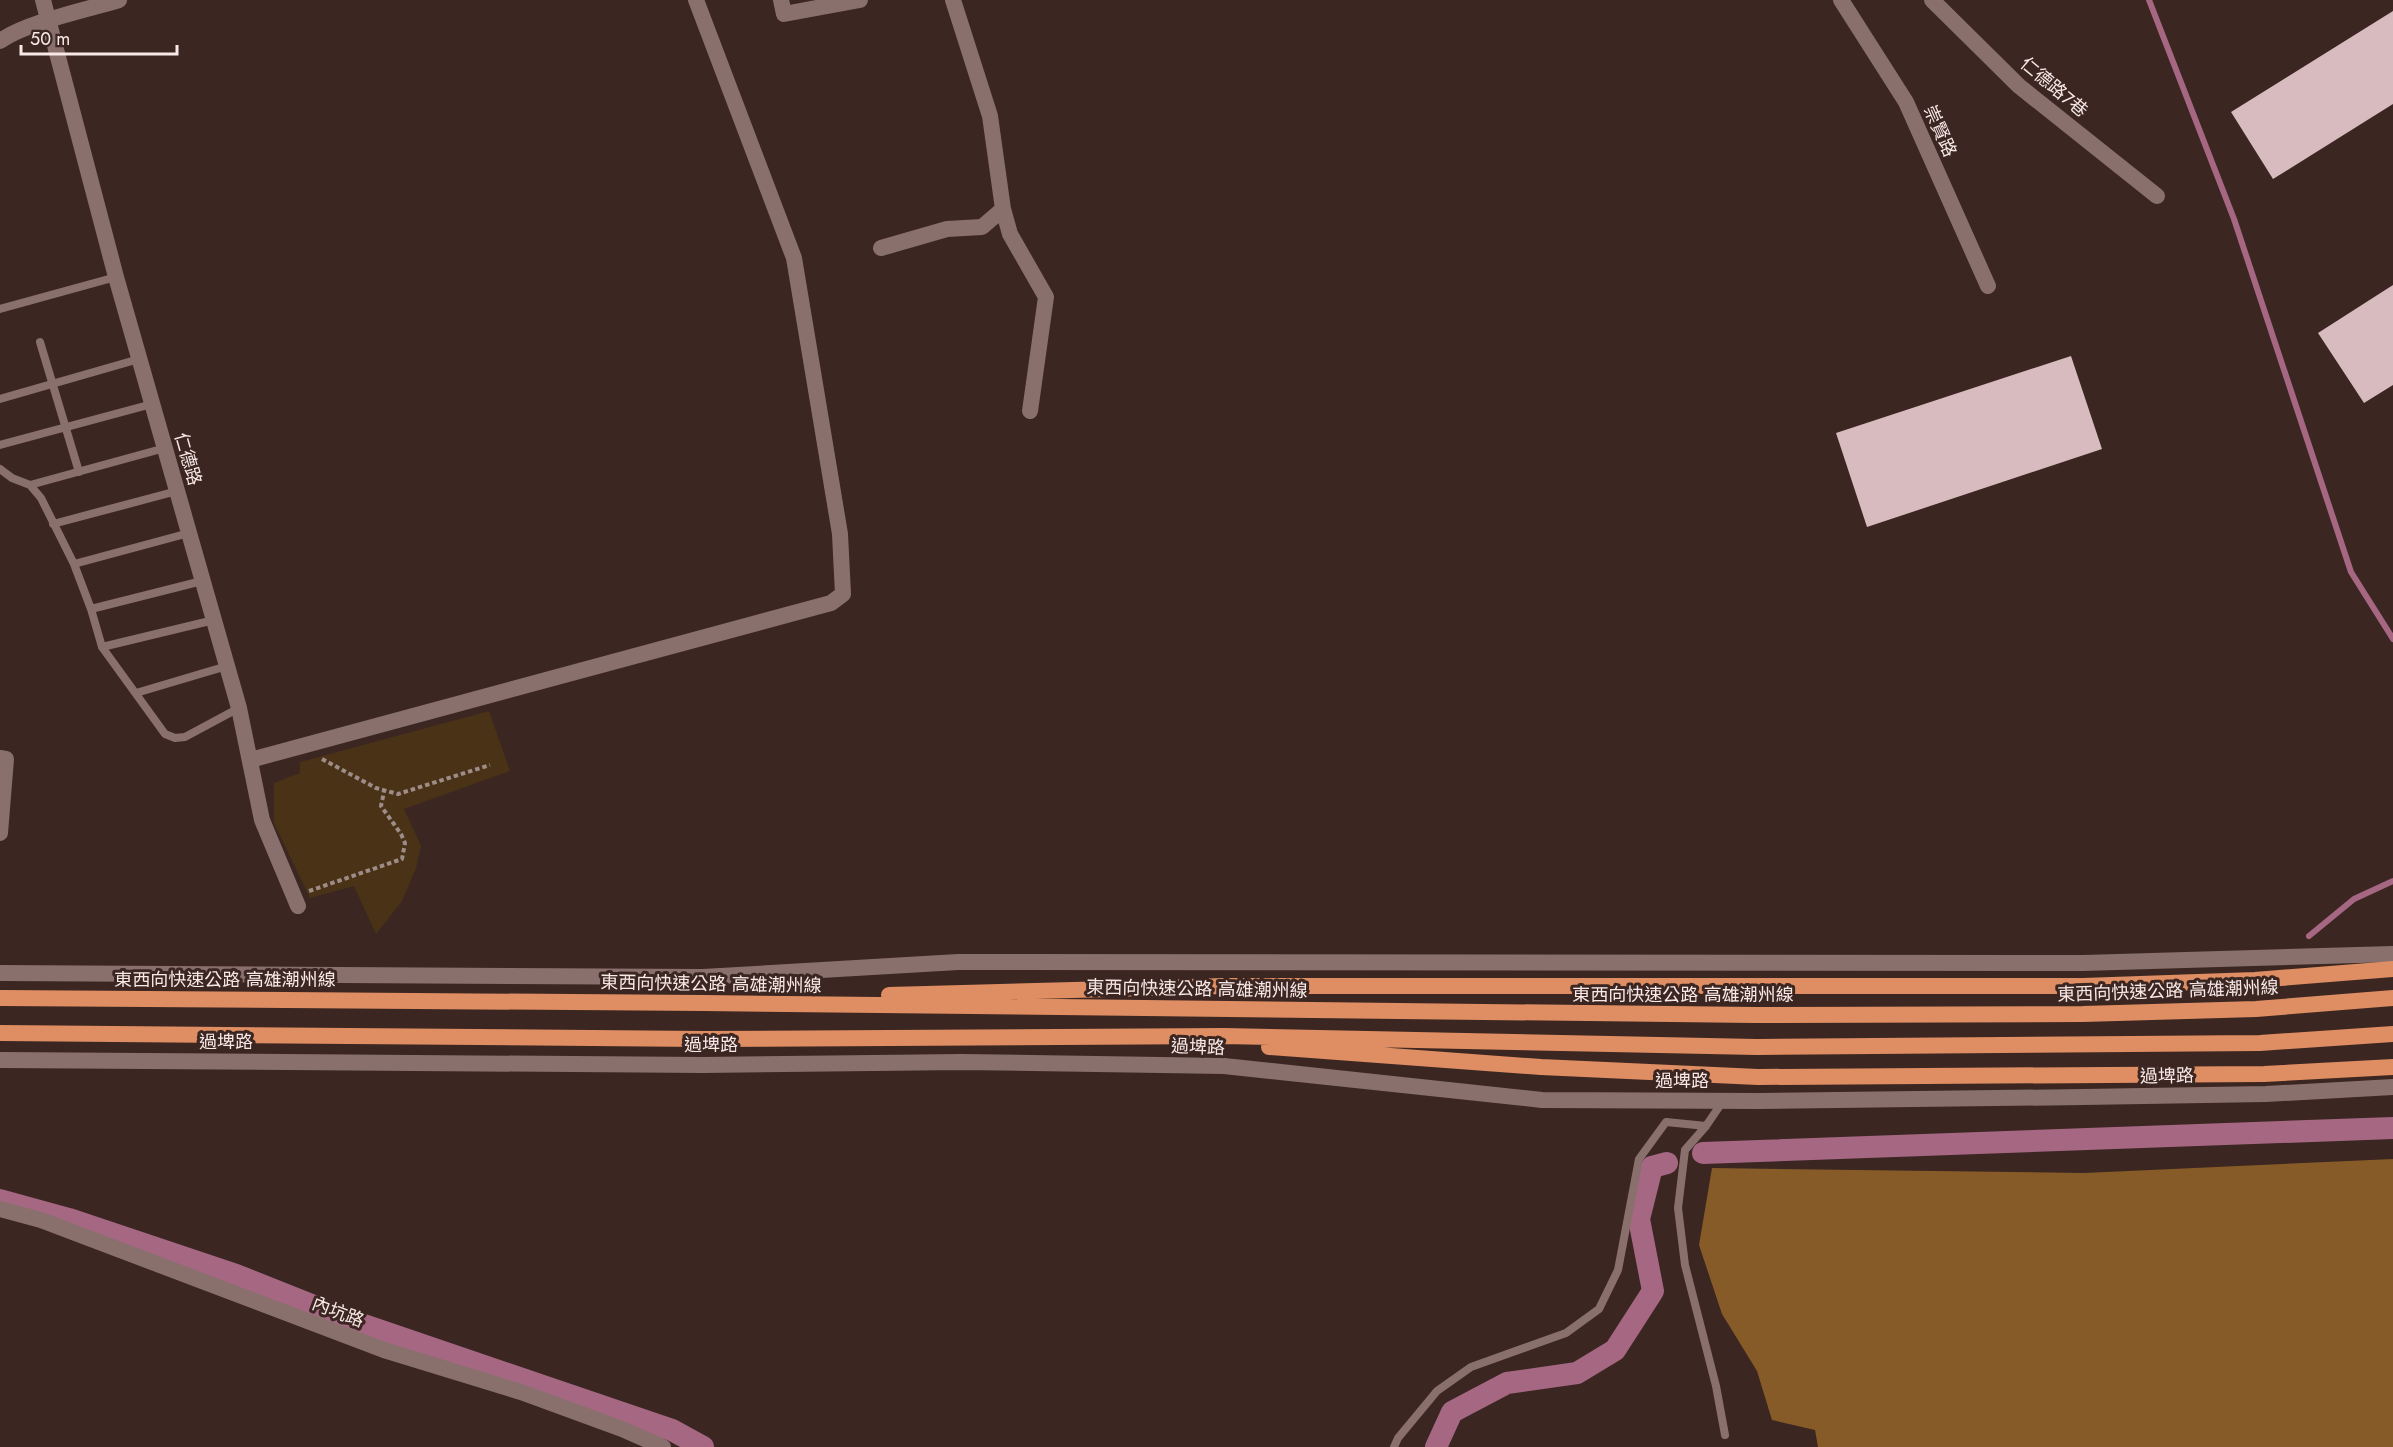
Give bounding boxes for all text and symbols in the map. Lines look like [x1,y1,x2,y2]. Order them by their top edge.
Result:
scale bar [21,18,177,56]
text: 50 m [30,26,70,52]
street label: 仁德路7巷 [2014,51,2094,123]
street label: 崇賢路 [1917,101,1963,161]
street label: 仁德路 [168,429,208,489]
street label: 東西向快速公路 高雄潮州線 [114,967,336,993]
street label: 東西向快速公路 高雄潮州線 [600,969,822,999]
street label: 東西向快速公路 高雄潮州線 [1086,974,1308,1004]
street label: 東西向快速公路 高雄潮州線 [2057,974,2279,1008]
street label: 東西向快速公路 高雄潮州線 [1572,982,1794,1008]
street label: 過埤路 [199,1029,253,1055]
street label: 過埤路 [684,1032,738,1058]
street label: 過埤路 [1171,1033,1225,1061]
street label: 過埤路 [2140,1063,2194,1089]
street label: 過埤路 [1655,1068,1709,1094]
street label: 內坑路 [308,1290,368,1334]

